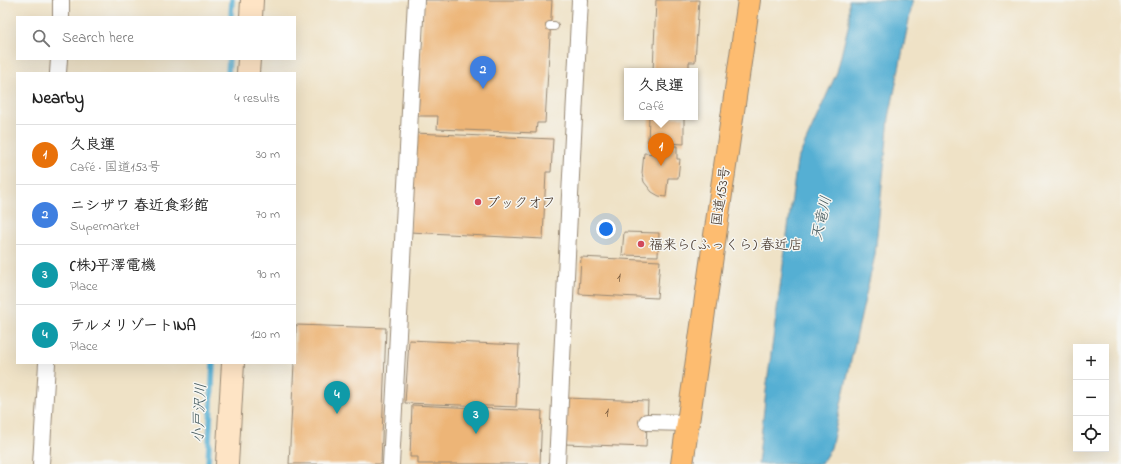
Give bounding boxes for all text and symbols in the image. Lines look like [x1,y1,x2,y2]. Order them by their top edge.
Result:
search box [16,16,296,60]
icon: search [30,27,52,49]
text: Search here [62,27,134,49]
pin: 2 [470,56,496,89]
popup [624,68,698,120]
text: 久良運 [638,75,684,97]
text: Nearby [32,86,84,111]
text: 4 results [234,89,280,108]
text: Café [638,97,664,116]
pin: 1 [648,133,674,166]
text: 久良運 [70,134,115,156]
text: 1 [43,145,47,164]
text: 30 m [256,145,280,164]
text: Café · 国道153号 [70,158,160,177]
street label: 国道153号 [707,165,736,228]
place label: ブックオフ [486,193,556,214]
water label: 天竜川 [806,194,838,243]
text: ニシザワ 春近食彩館 [70,195,209,217]
marker: ブックオフ [473,197,483,207]
text: 2 [42,205,48,224]
text: 70 m [256,205,280,224]
text: Supermarket [70,217,140,236]
your location [596,219,616,239]
place label: 福来ら(ふっくら) 春近店 [649,235,803,256]
marker: 福来ら(ふっくら) 春近店 [636,239,646,249]
text: (株)平澤電機 [70,255,156,277]
text: 3 [42,265,48,284]
text: 90 m [257,265,280,284]
house number: 1 [617,269,621,287]
text: Place [70,277,98,296]
text: テルメリゾートINA [70,315,196,337]
text: 4 [42,325,48,344]
text: 120 m [250,325,280,344]
text: Place [70,337,98,356]
map controls [1073,344,1109,452]
button: + [1073,344,1109,380]
button: − [1073,380,1109,416]
pin: 4 [324,381,350,414]
water label: 小戸沢川 [187,383,213,444]
pin: 3 [463,401,489,434]
house number: 1 [605,404,609,422]
button: locate [1073,416,1109,452]

